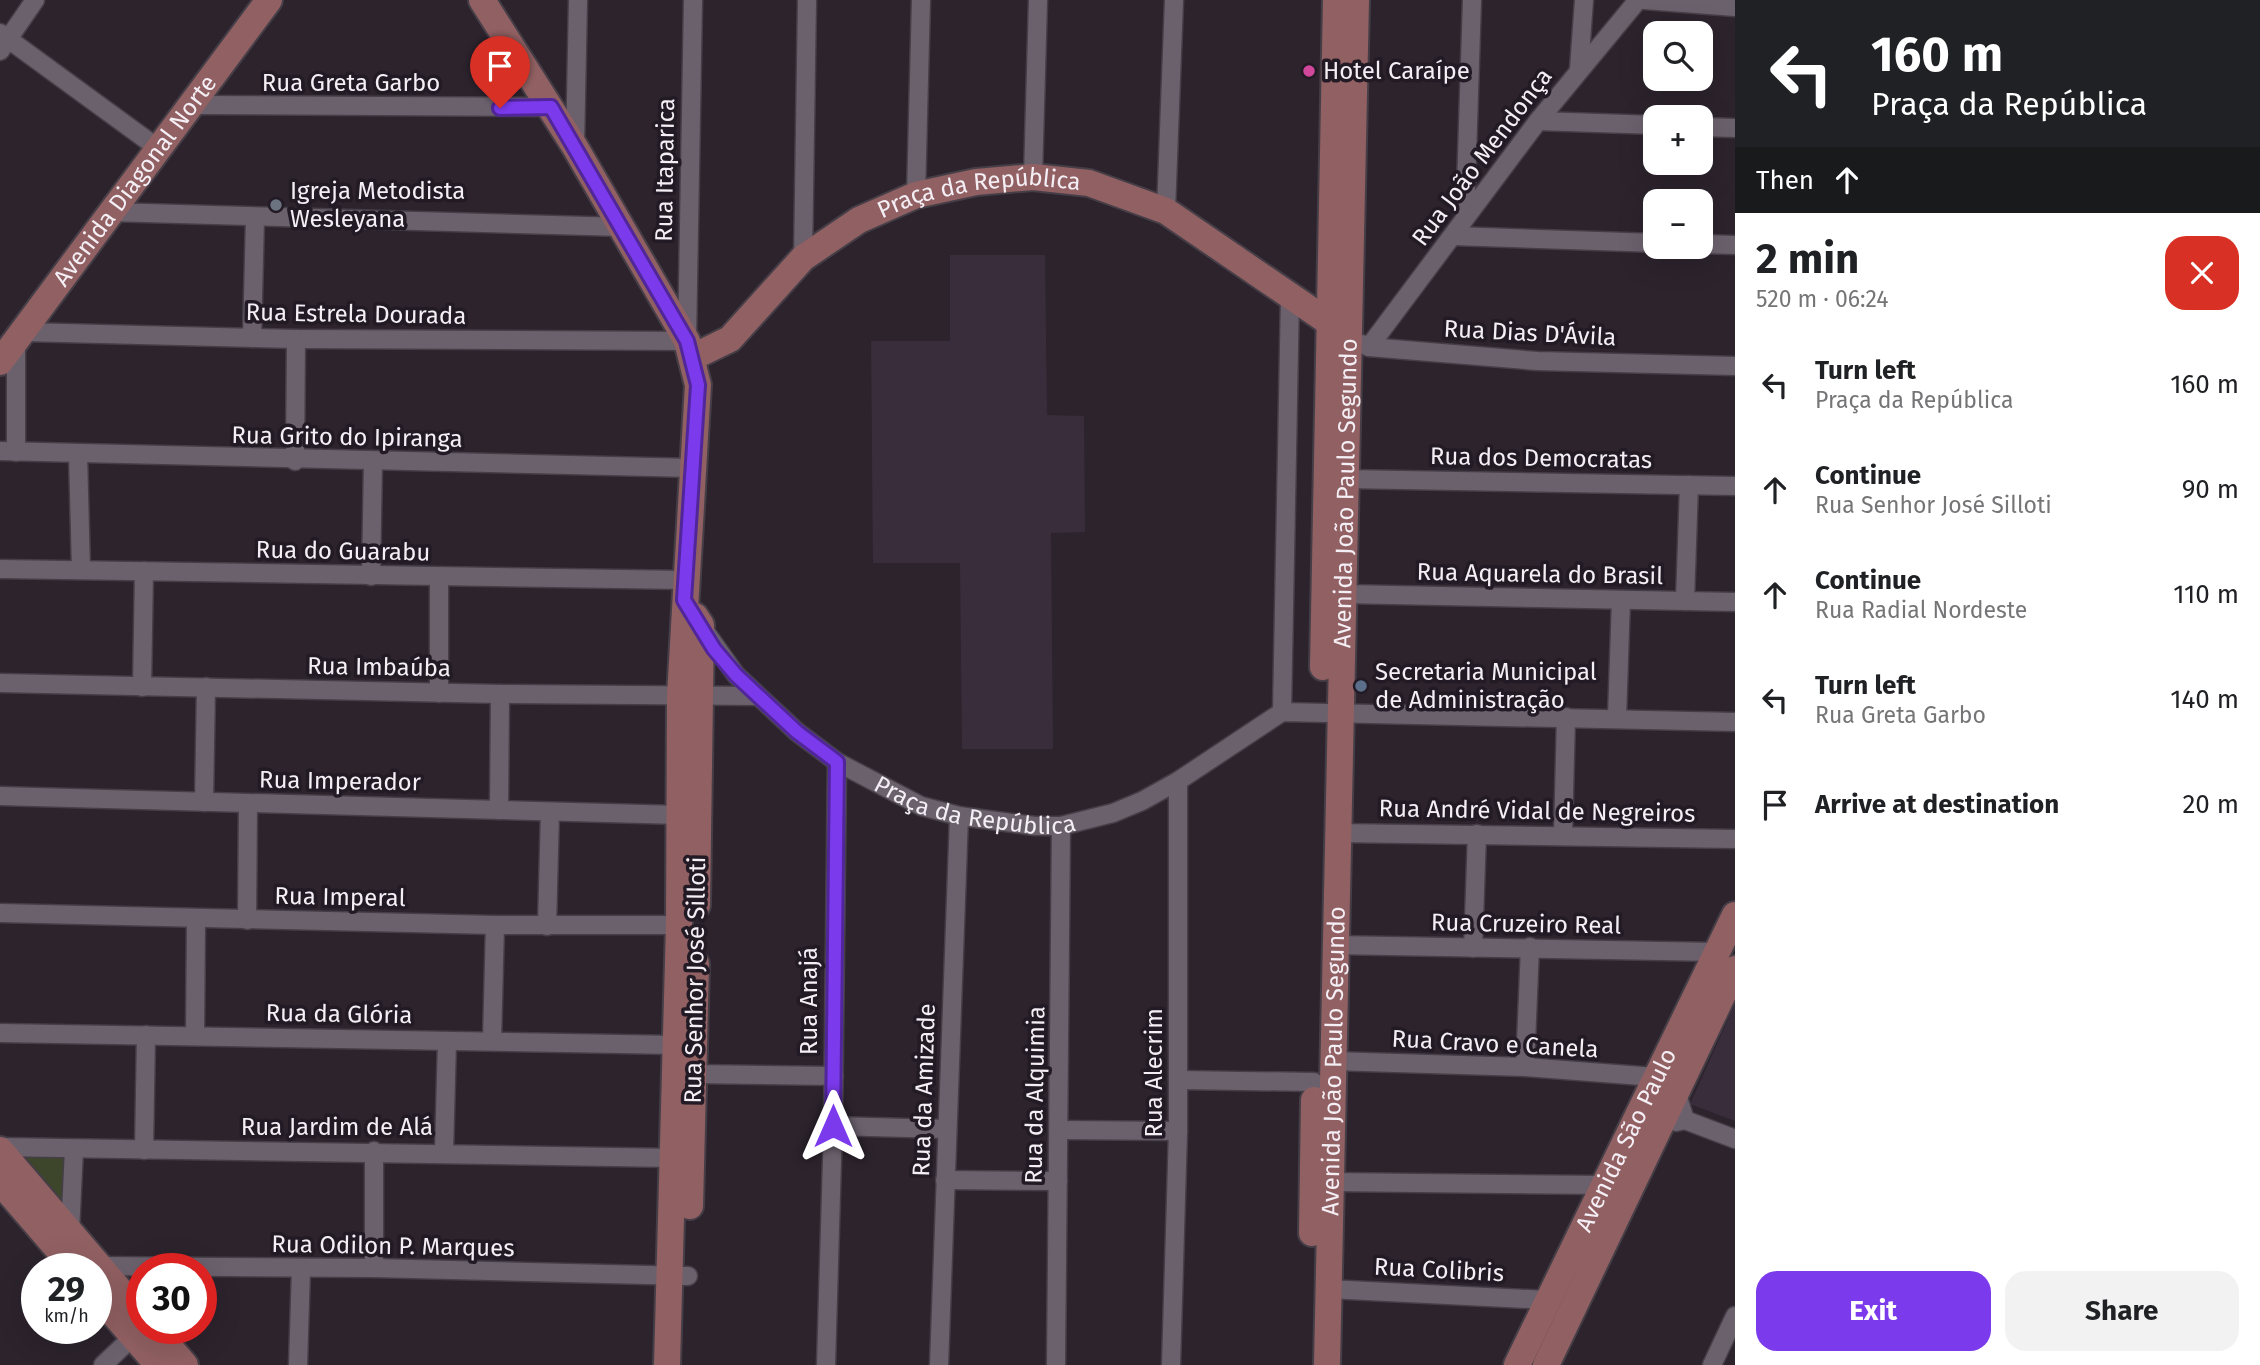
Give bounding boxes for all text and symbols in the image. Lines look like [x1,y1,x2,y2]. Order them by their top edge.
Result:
map controls [1643,21,1713,259]
button: search [1643,21,1713,91]
text: 160 m [1871,25,2003,84]
icon: left [1756,28,1847,119]
pin [470,36,530,108]
icon: arrive [481,47,519,85]
place label: Hotel Caraípe [1323,57,1470,85]
marker: Hotel Caraípe [1301,63,1317,79]
street label: Rua João Mendonça [1406,63,1558,251]
street label: Rua Greta Garbo [262,69,440,97]
street label: Avenida Diagonal Norte [47,70,222,292]
text: Praça da República [1871,85,2147,123]
street label: Rua Itaparica [650,98,680,242]
button: + [1643,105,1713,175]
icon: ahead [1828,161,1866,199]
street label: Praça da República [873,163,1082,224]
text: Then [1756,165,1814,196]
place label: Igreja Metodista Wesleyana [290,177,465,233]
button: − [1643,189,1713,259]
marker: Igreja Metodista Wesleyana [268,197,284,213]
text: 2 min [1756,234,1859,284]
button: close [2165,236,2239,310]
text: 520 m · 06:24 [1756,285,1889,313]
street label: Rua Estrela Dourada [245,298,467,330]
street label: Rua Dias D'Ávila [1443,313,1617,352]
street label: Avenida João Paulo Segundo [1328,338,1363,648]
text: Turn left [1815,355,1916,386]
icon: left [1756,366,1794,404]
text: 160 m [2170,369,2239,400]
text: Praça da República [1815,386,2014,414]
street label: Rua Grito do Ipiranga [231,421,463,453]
street label: Rua dos Democratas [1430,442,1652,474]
text: Continue [1815,460,1921,491]
icon: ahead [1756,471,1794,509]
text: 90 m [2182,474,2239,505]
text: Rua Senhor José Silloti [1815,491,2052,519]
street label: Rua do Guarabu [256,535,430,567]
street label: Rua Aquarela do Brasil [1416,558,1664,590]
text: Continue [1815,565,1921,596]
icon: ahead [1756,576,1794,614]
text: 110 m [2173,579,2239,610]
text: Rua Radial Nordeste [1815,596,2027,624]
street label: Rua Imbaúba [307,652,451,682]
place label: Secretaria Municipal de Administração [1375,658,1597,714]
text: Turn left [1815,670,1916,701]
marker: Secretaria Municipal de Administração [1353,678,1369,694]
icon: left [1756,681,1794,719]
text: 140 m [2170,684,2239,715]
text: Rua Greta Garbo [1815,701,1986,729]
street label: Rua Imperador [259,766,422,796]
street label: Praça da República [870,770,1079,840]
icon: arrive [1756,786,1794,824]
text: Arrive at destination [1815,789,2059,820]
text: 20 m [2182,789,2239,820]
street label: Rua André Vidal de Negreiros [1378,794,1696,828]
street label: Rua Senhor José Silloti [679,856,711,1104]
street label: Rua Imperal [274,882,406,912]
street label: Avenida João Paulo Segundo [1316,906,1351,1216]
street label: Rua Cruzeiro Real [1431,908,1621,940]
street label: Rua Anajá [795,947,823,1055]
street label: Rua da Glória [265,999,413,1029]
street label: Rua da Amizade [907,1003,941,1177]
street label: Rua da Alquimia [1019,1006,1051,1184]
street label: Rua Alecrim [1140,1008,1168,1138]
street label: Rua Cravo e Canela [1391,1025,1599,1063]
street label: Avenida São Paulo [1570,1044,1682,1236]
position arrow [796,1089,870,1163]
street label: Rua Jardim de Alá [241,1113,433,1141]
street label: Rua Odilon P. Marques [271,1230,515,1262]
speed limit sign: 30 [126,1253,217,1344]
street label: Rua Colibris [1373,1253,1505,1287]
text: 29 [48,1268,85,1310]
button: Exit [1756,1271,1991,1351]
button: Share [2005,1271,2239,1351]
text: km/h [44,1305,89,1327]

